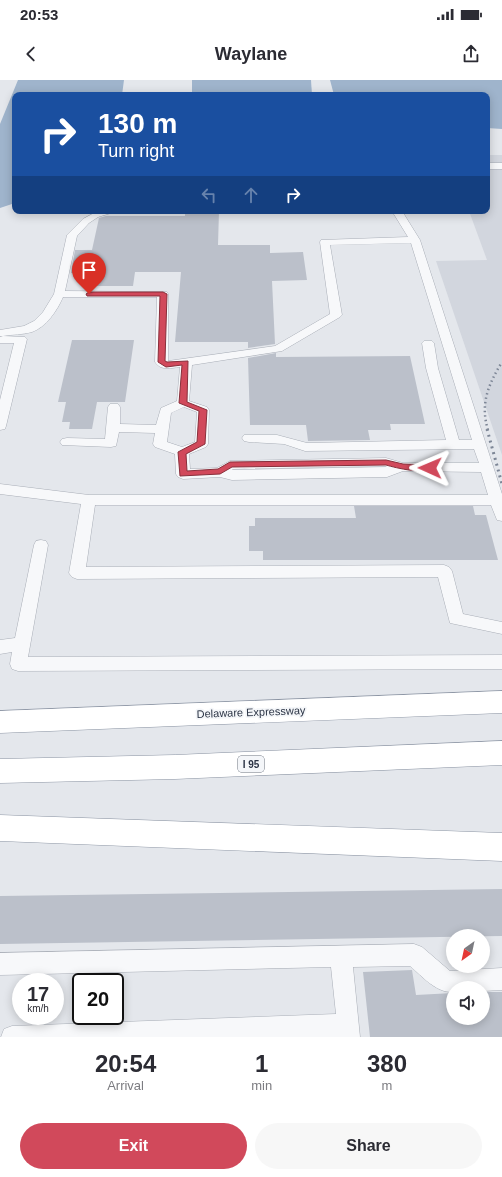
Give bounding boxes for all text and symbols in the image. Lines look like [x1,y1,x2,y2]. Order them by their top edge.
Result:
text: 20:53 [20,6,58,23]
icon: back [20,43,42,65]
icon: share [460,43,482,65]
text: Waylane [215,44,287,64]
icon: right [32,108,84,160]
text: 130 m [98,108,177,139]
text: Turn right [98,141,174,161]
icon: left [198,184,220,206]
icon: ahead [240,184,262,206]
icon: right [282,184,304,206]
pin [72,253,106,294]
icon: arrive [78,259,100,281]
position arrow [409,447,451,489]
street label: Delaware Expressway [196,704,306,720]
road number: I 95 [238,756,264,772]
north arrow [446,929,490,973]
map controls [446,929,490,1025]
speed limit sign: 20 [72,973,124,1025]
button: sound [446,981,490,1025]
text: 17 [27,983,49,1005]
text: km/h [27,1003,49,1014]
text: 20:54 [95,1050,156,1077]
text: 1 [255,1050,268,1077]
text: 380 [367,1050,407,1077]
text: Arrival [107,1078,144,1093]
text: min [251,1078,272,1093]
text: m [382,1078,392,1093]
button: Exit [20,1123,247,1169]
button: Share [255,1123,482,1169]

